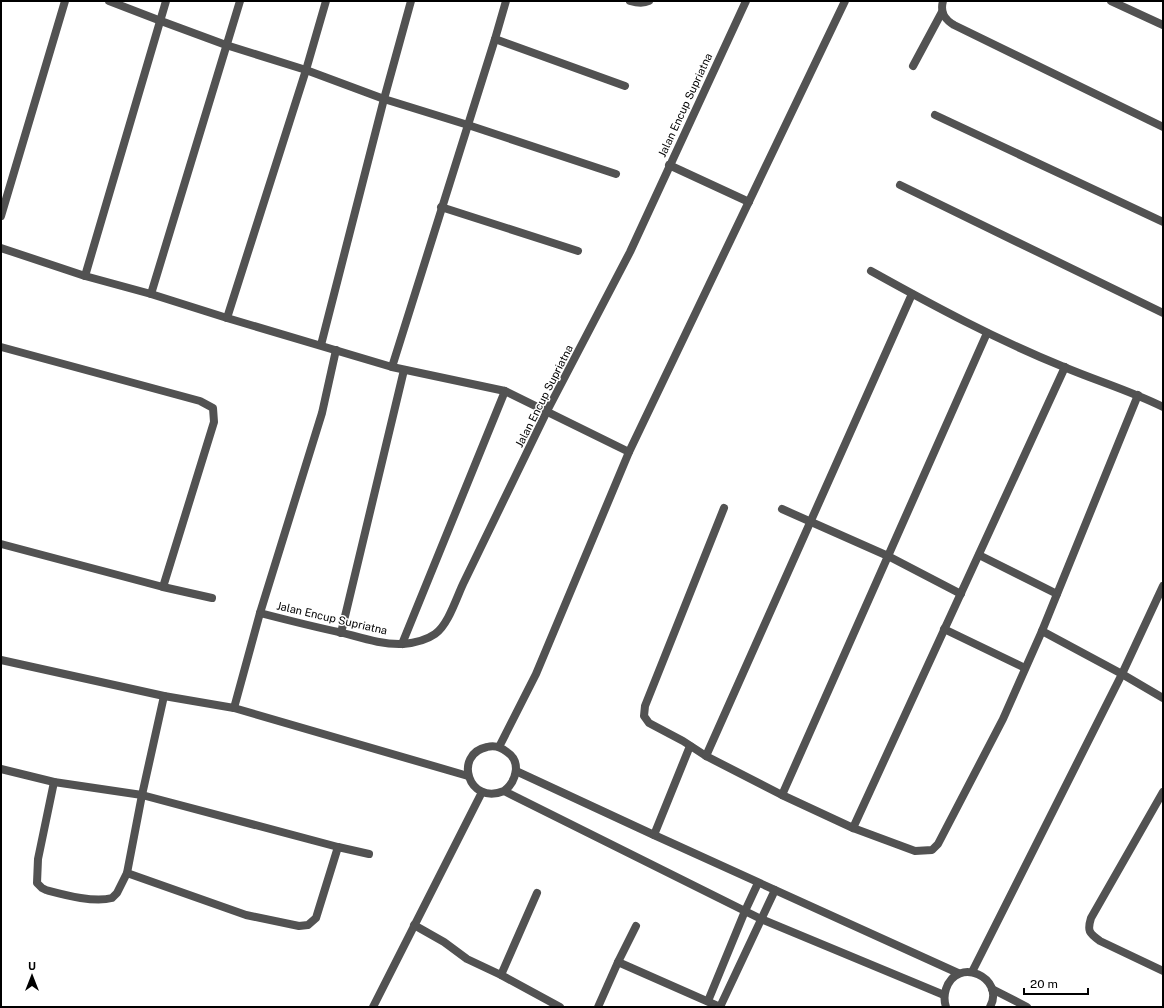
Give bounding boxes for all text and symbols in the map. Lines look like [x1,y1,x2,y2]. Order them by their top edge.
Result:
street label: Jalan Encup Supriatna [656,51,714,159]
street label: Jalan Encup Supriatna [513,343,575,449]
street label: Jalan Encup Supriatna [275,599,389,637]
north arrow [12,956,52,996]
text: U [28,960,36,972]
scale bar [1024,970,1088,996]
text: 20 m [1030,977,1058,991]

